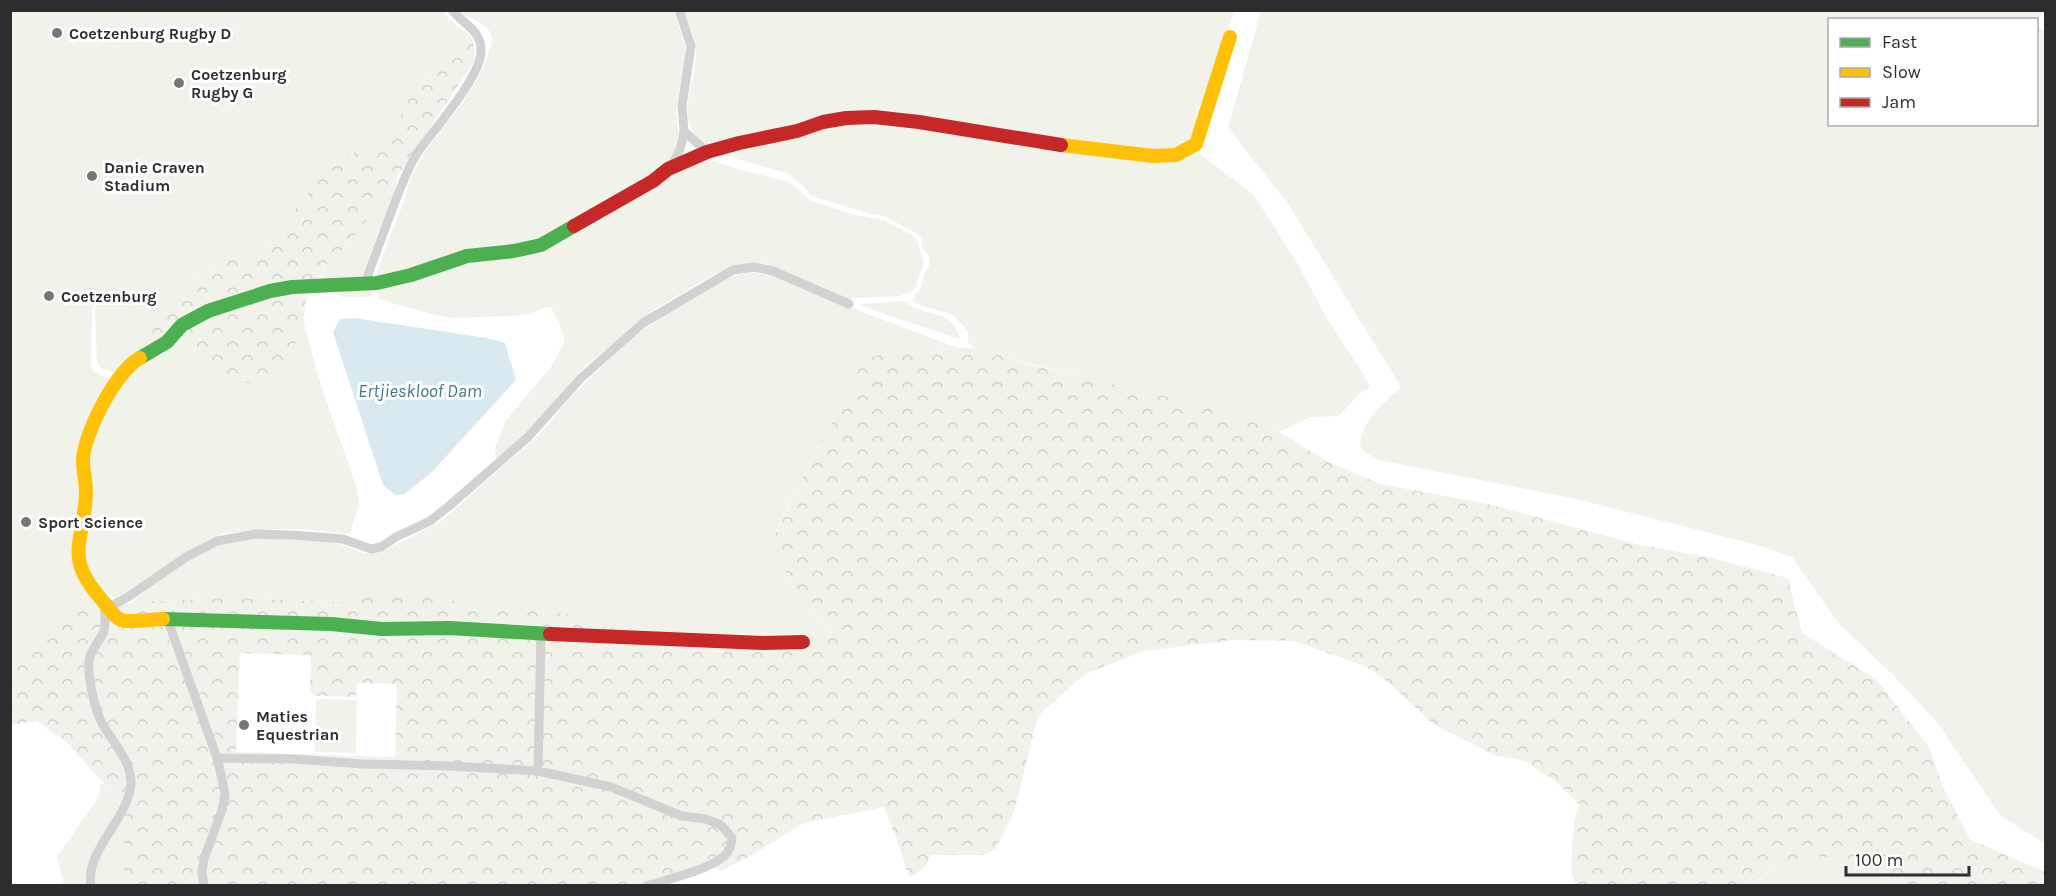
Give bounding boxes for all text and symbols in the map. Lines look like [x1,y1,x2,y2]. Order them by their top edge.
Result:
legend [1828,18,2038,126]
place label: Coetzenburg Rugby D [69,24,231,43]
marker: Coetzenburg Rugby D [50,26,64,40]
text: Fast [1882,31,1917,53]
text: Slow [1882,61,1921,83]
place label: Coetzenburg Rugby G [191,65,287,102]
marker: Coetzenburg Rugby G [172,76,186,90]
text: Jam [1882,91,1916,113]
place label: Danie Craven Stadium [104,158,205,195]
marker: Danie Craven Stadium [85,169,99,183]
place label: Coetzenburg [61,287,157,306]
marker: Coetzenburg [42,289,56,303]
water label: Ertjieskloof Dam [358,380,482,402]
place label: Sport Science [38,513,143,532]
marker: Sport Science [19,515,33,529]
place label: Maties Equestrian [256,707,339,744]
marker: Maties Equestrian [237,718,251,732]
scale bar [1846,839,1969,877]
text: 100 m [1855,849,1903,871]

